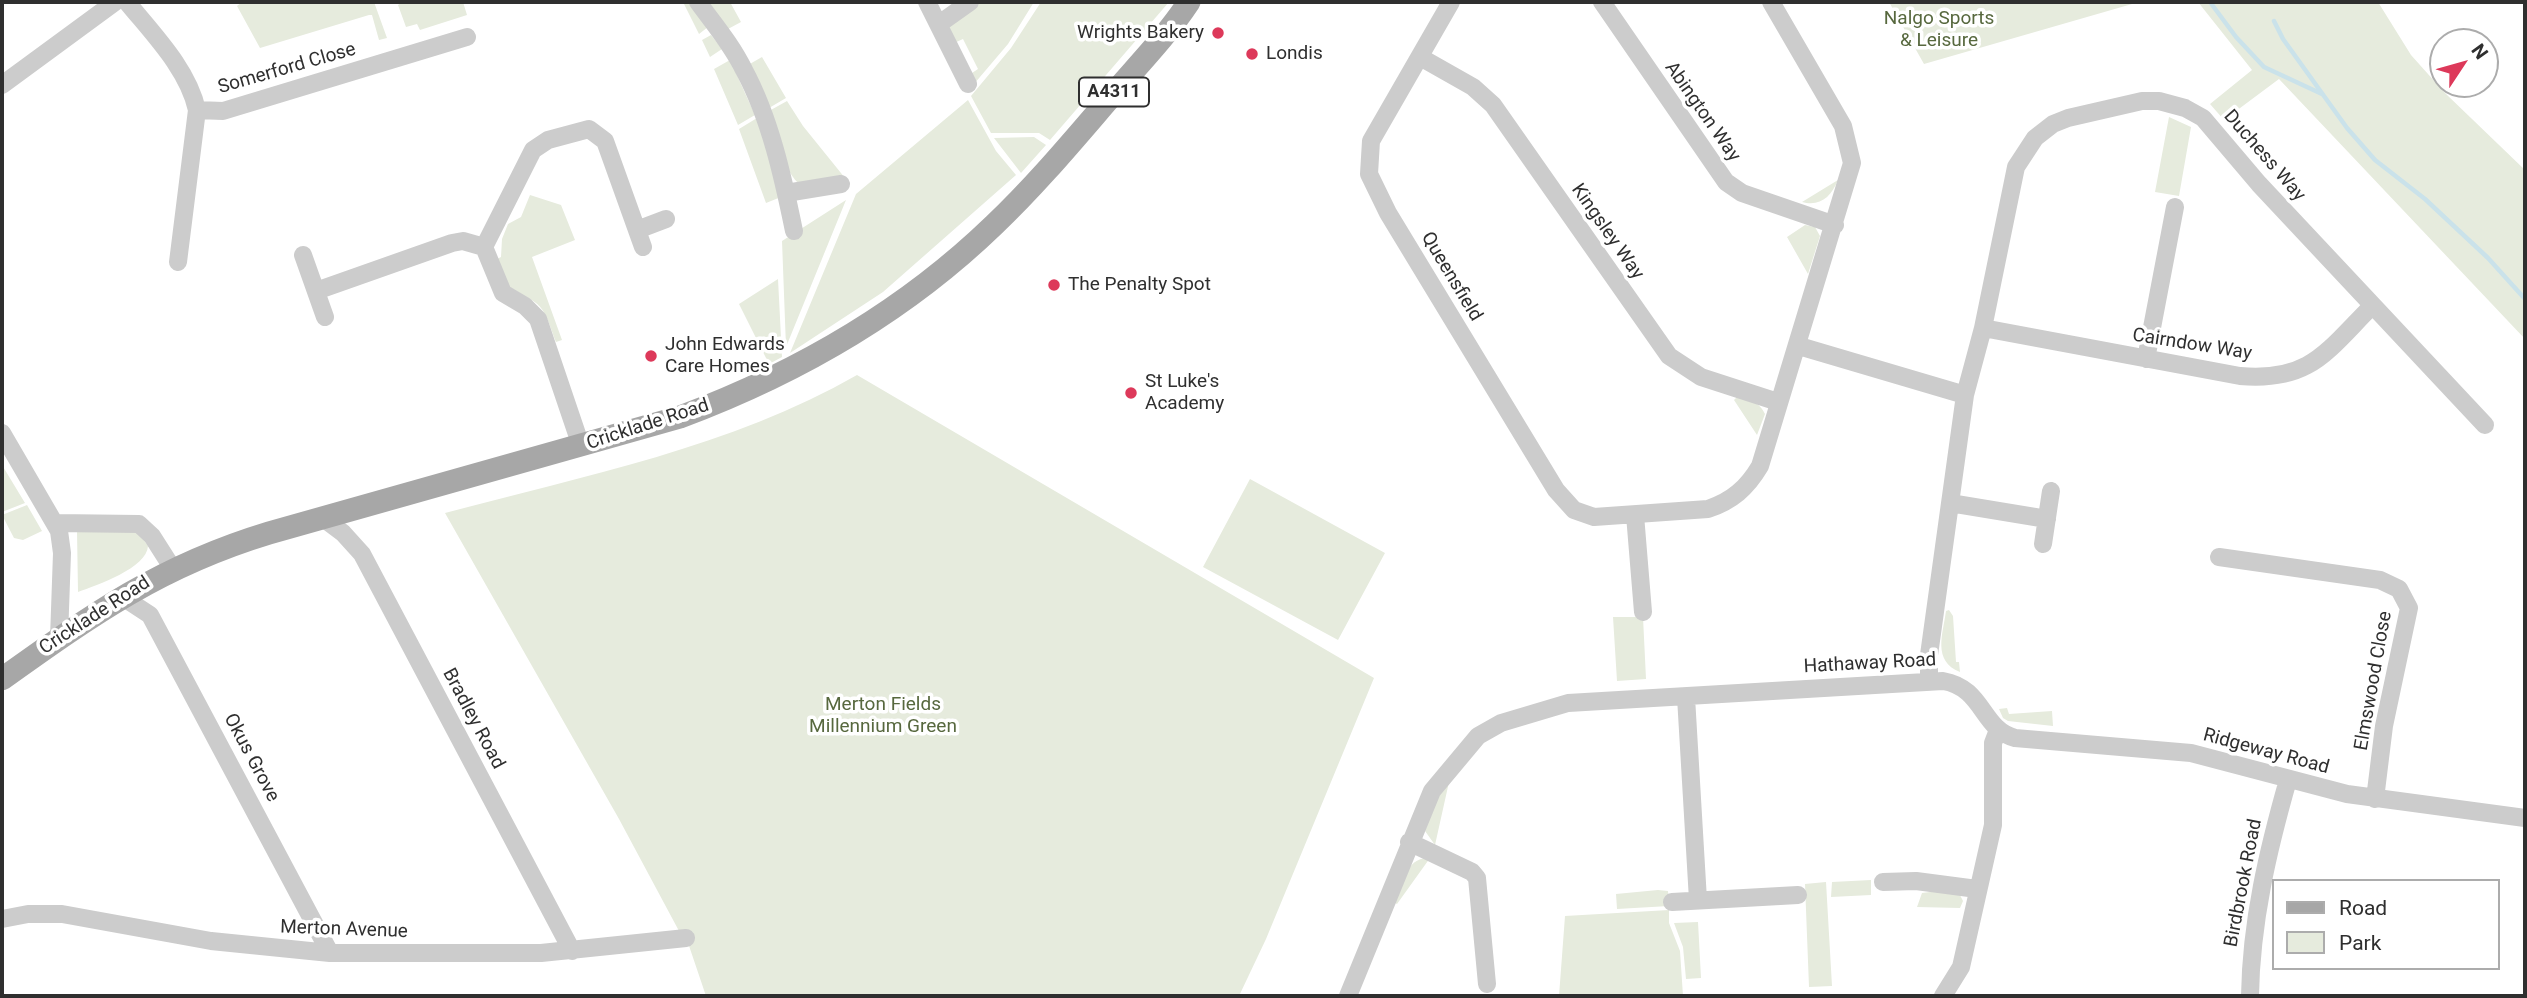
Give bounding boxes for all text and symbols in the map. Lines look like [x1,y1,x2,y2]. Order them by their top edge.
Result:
park label: Nalgo Sports & Leisure [1884,8,1994,52]
place label: Wrights Bakery [1077,22,1204,44]
marker: Wrights Bakery [1210,25,1226,41]
north arrow [2429,28,2499,98]
street label: Somerford Close [215,38,359,100]
text: N [2467,39,2493,64]
place label: Londis [1266,43,1323,65]
marker: Londis [1244,46,1260,62]
street label: Abington Way [1659,58,1745,166]
road number: A4311 [1079,78,1149,106]
street label: Duchess Way [2218,106,2310,206]
street label: Kingsley Way [1566,180,1648,284]
street label: Queensfield [1415,228,1487,326]
place label: The Penalty Spot [1068,274,1211,296]
marker: The Penalty Spot [1046,277,1062,293]
street label: Cairndow Way [2131,324,2253,366]
place label: John Edwards Care Homes [665,334,785,378]
marker: John Edwards Care Homes [643,348,659,364]
place label: St Luke's Academy [1145,371,1224,415]
marker: St Luke's Academy [1123,385,1139,401]
street label: Cricklade Road [584,395,712,455]
street label: Cricklade Road [36,572,154,660]
street label: Elmswood Close [2351,610,2397,752]
street label: Hathaway Road [1803,649,1937,679]
street label: Bradley Road [437,665,509,773]
park label: Merton Fields Millennium Green [809,694,957,738]
street label: Okus Grove [218,710,284,806]
street label: Ridgeway Road [2200,724,2332,780]
street label: Birdbrook Road [2220,817,2268,949]
legend [2272,879,2499,970]
text: Road [2339,896,2387,920]
street label: Merton Avenue [280,916,408,944]
text: Park [2339,931,2381,955]

